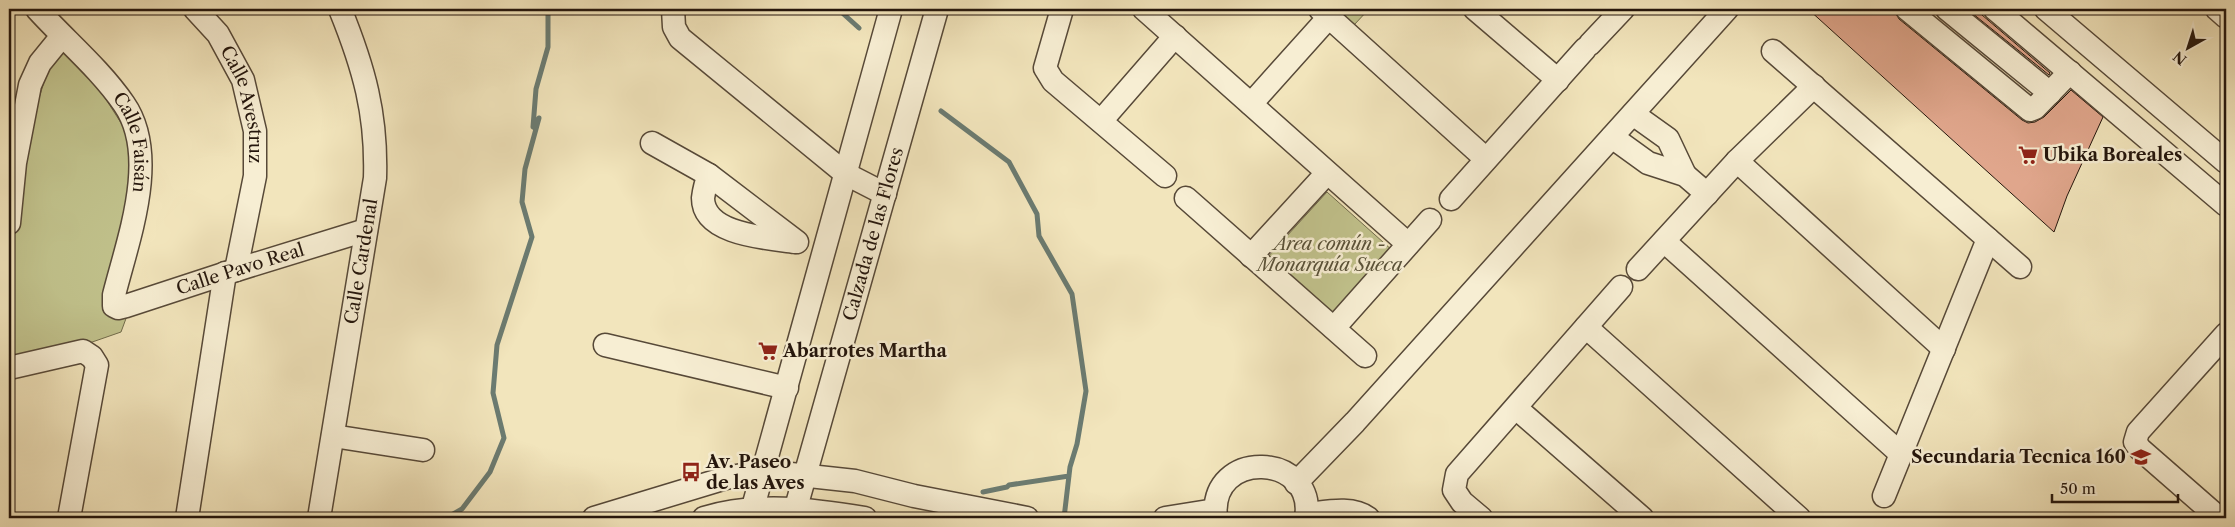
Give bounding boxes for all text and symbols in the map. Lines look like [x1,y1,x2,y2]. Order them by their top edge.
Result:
north arrow [2162,22,2212,72]
street label: Calle Avestruz [216,42,266,163]
text: N [2169,47,2190,69]
street label: Calle Faisán [108,88,152,194]
supermarket icon: Ubika Boreales [2017,144,2039,166]
place label: Ubika Boreales [2043,144,2182,166]
street label: Calzada de las Flores [838,145,908,323]
street label: Calle Cardenal [340,197,382,326]
park label: Area común - Monarquía Sueca [1255,233,1403,276]
street label: Calle Pavo Real [174,239,307,300]
supermarket icon: Abarrotes Martha [757,340,779,362]
place label: Abarrotes Martha [782,340,948,362]
place label: Secundaria Tecnica 160 [1911,446,2126,468]
school or university icon: Secundaria Tecnica 160 [2130,446,2152,468]
place label: Av. Paseo de las Aves [705,451,805,494]
bus stop icon: Av. Paseo de las Aves [680,461,702,483]
scale bar [2052,472,2179,504]
text: 50 m [2060,479,2096,498]

